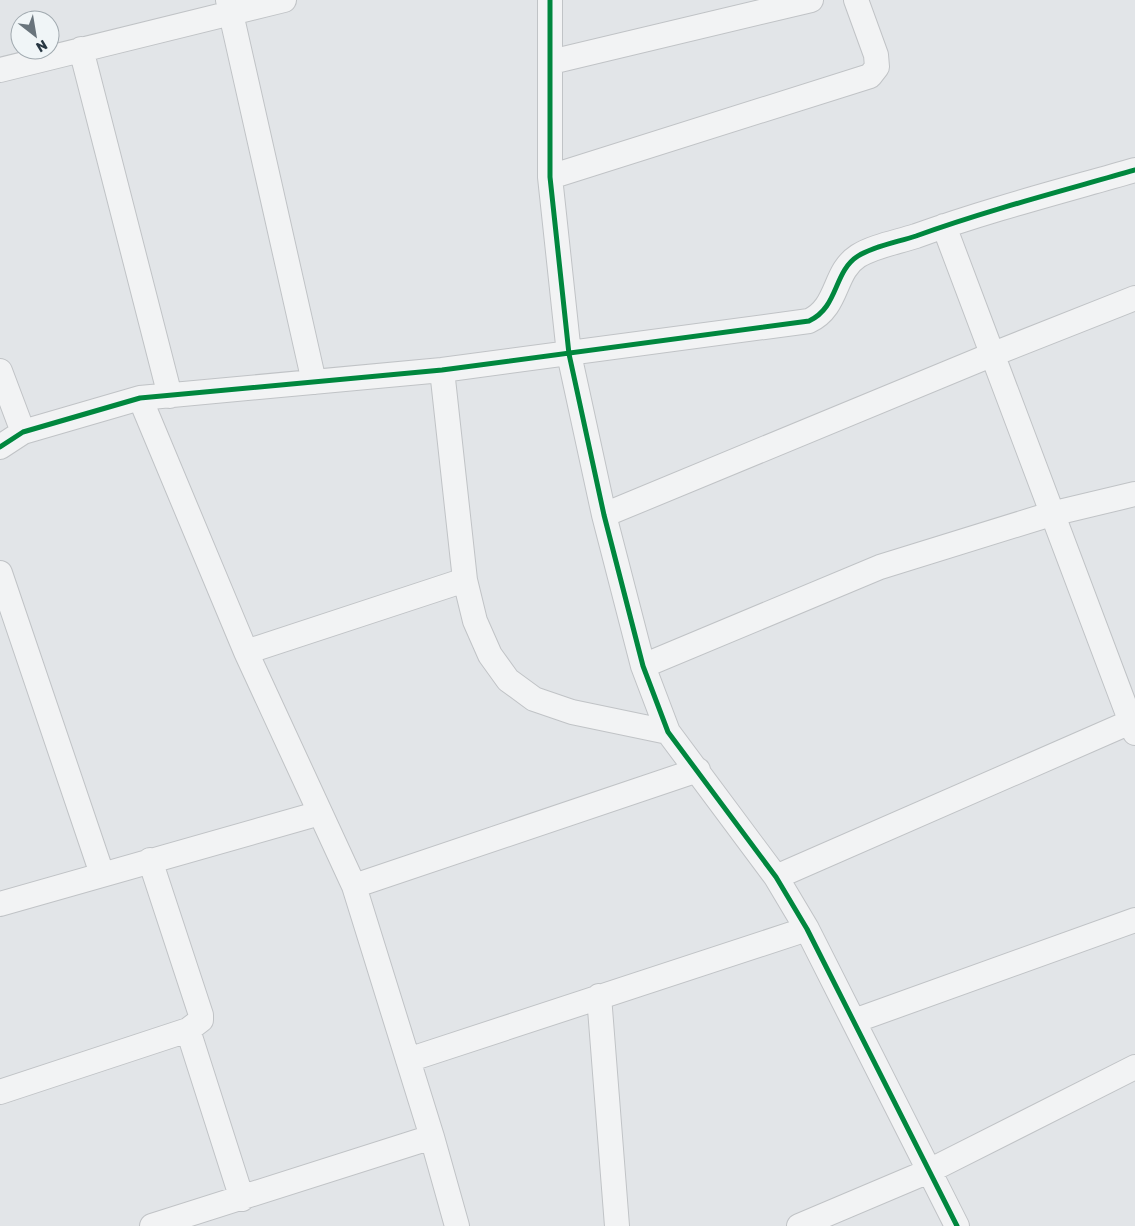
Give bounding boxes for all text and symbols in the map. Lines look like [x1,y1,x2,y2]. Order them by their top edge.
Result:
north arrow [10,10,60,60]
text: N [33,36,50,56]

